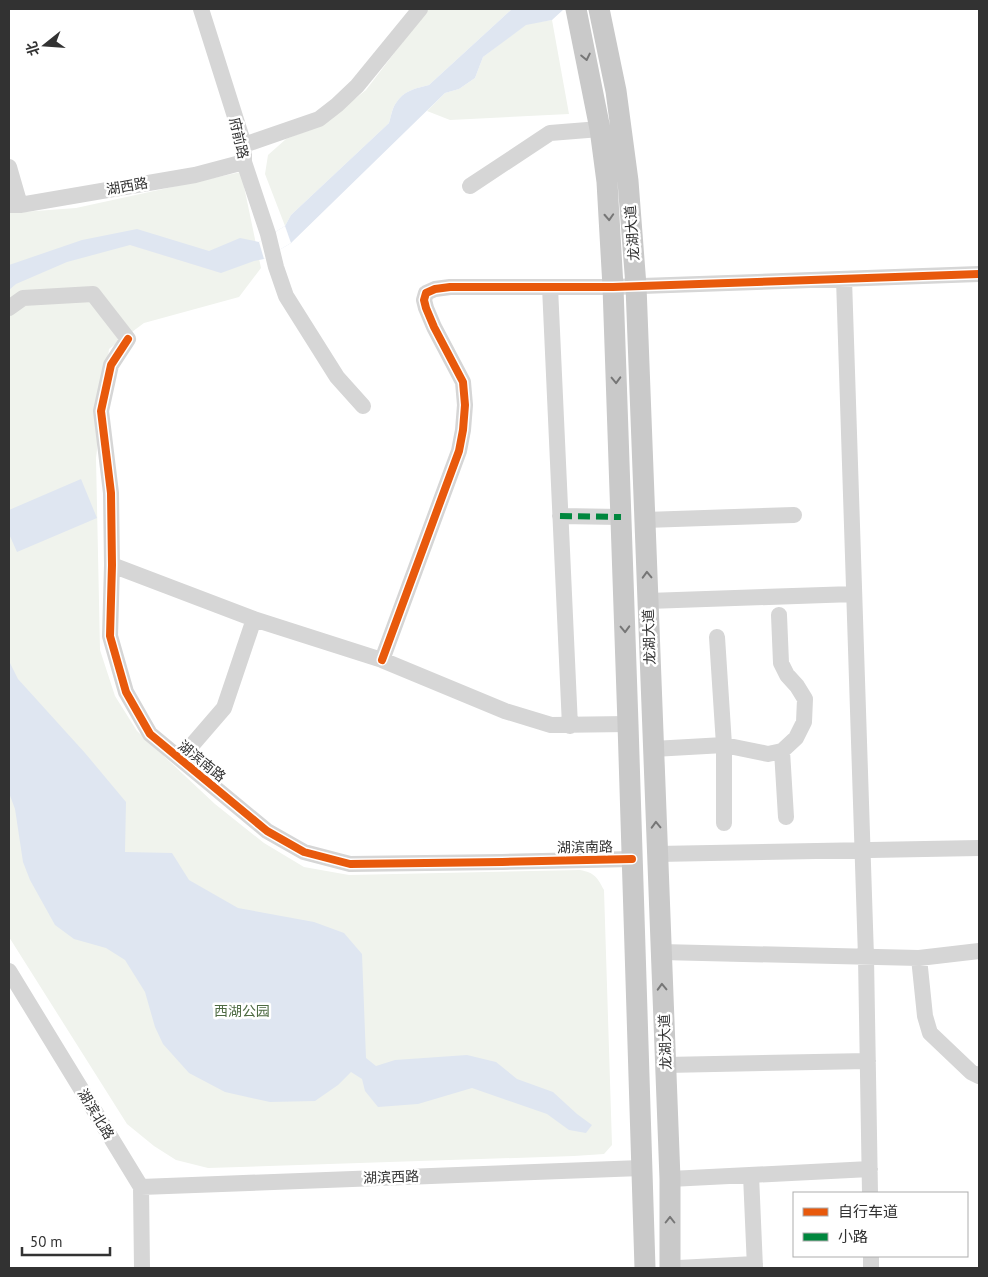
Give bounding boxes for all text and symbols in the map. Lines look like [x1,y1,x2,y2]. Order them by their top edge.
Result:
north arrow [20,20,70,70]
text: 北 [22,39,43,58]
one-way arrow [580,52,591,61]
street label: 府前路 [226,116,252,160]
street label: 湖西路 [105,173,149,199]
street label: 龙湖大道 [621,204,643,262]
one-way arrow [603,213,614,221]
one-way arrow [611,376,621,384]
one-way arrow [641,571,652,579]
street label: 龙湖大道 [639,609,659,665]
one-way arrow [620,626,630,634]
street label: 湖滨南路 [175,736,229,786]
one-way arrow [651,821,661,828]
street label: 湖滨南路 [557,838,613,856]
one-way arrow [657,983,668,991]
park label: 西湖公园 [214,1002,270,1020]
street label: 龙湖大道 [655,1014,675,1070]
street label: 湖滨北路 [74,1085,118,1143]
street label: 湖滨西路 [363,1167,419,1187]
legend [793,1192,968,1257]
text: 自行车道 [838,1202,898,1221]
one-way arrow [665,1215,675,1223]
scale bar [22,1224,110,1256]
text: 小路 [838,1227,868,1246]
text: 50 m [30,1232,63,1251]

